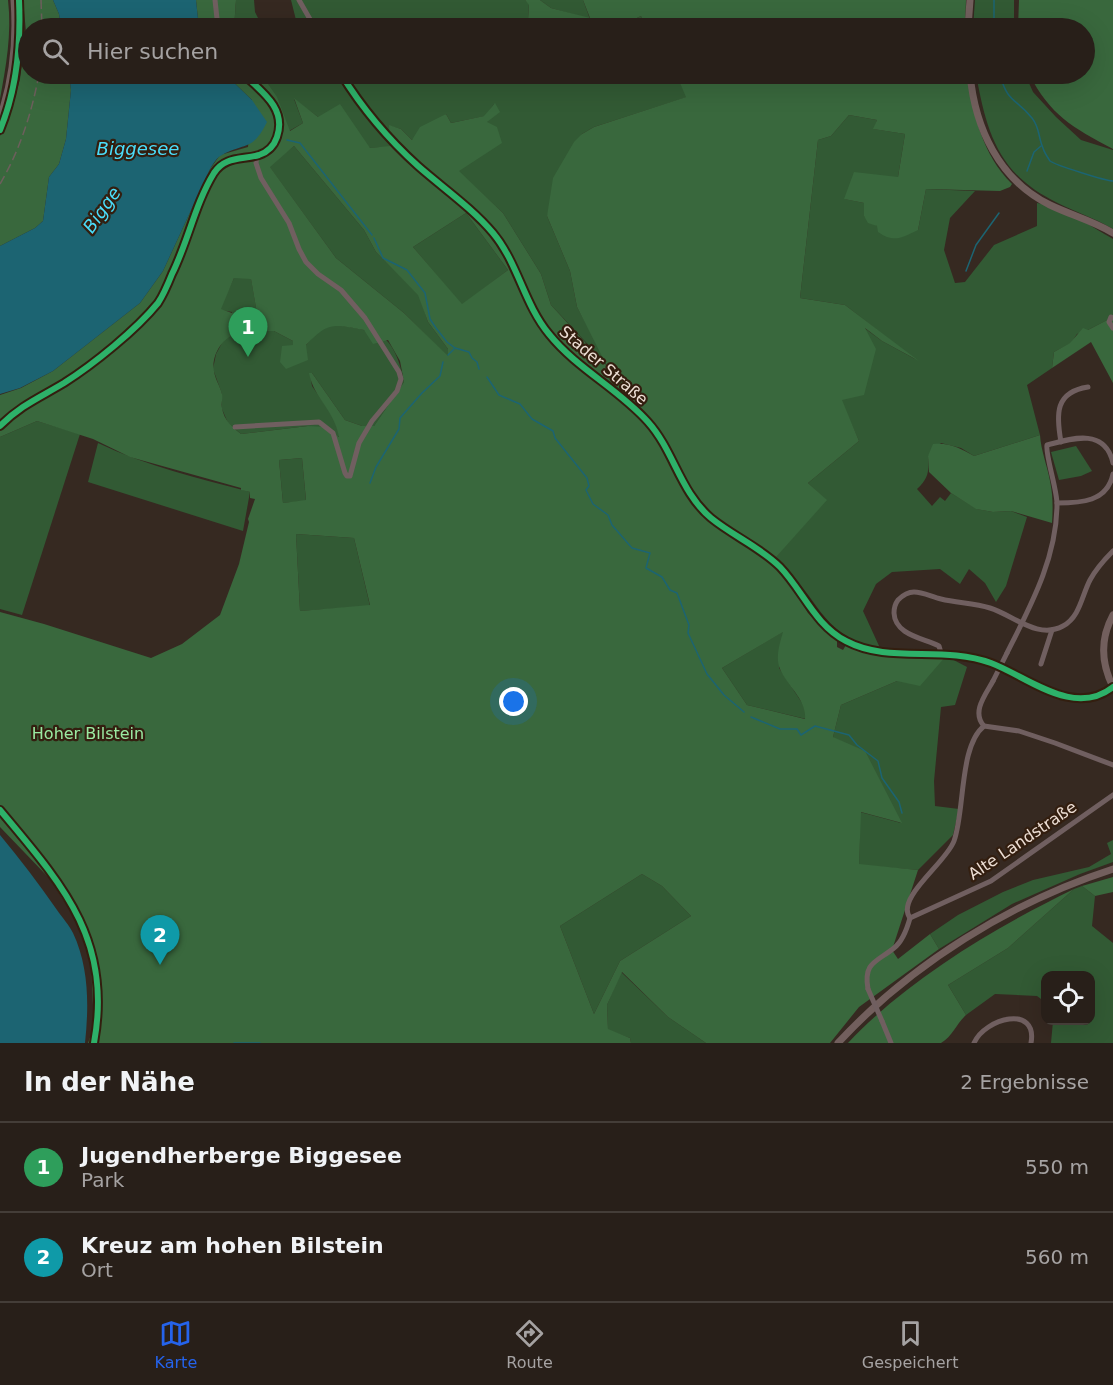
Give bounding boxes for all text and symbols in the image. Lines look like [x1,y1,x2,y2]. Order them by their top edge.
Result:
search box [18,18,1095,84]
icon: search [39,35,72,68]
text: Hier suchen [87,39,218,64]
water label: Biggesee [97,138,179,159]
water label: Bigge [78,183,125,237]
pin: 1 [228,308,268,357]
street label: Stader Straße [556,322,652,409]
your location [499,687,528,716]
park label: Hoher Bilstein [32,724,144,743]
street label: Alte Landstraße [965,797,1080,884]
pin: 2 [140,916,180,965]
map controls [1041,971,1095,1025]
button: locate [1041,971,1095,1025]
text: In der Nähe [24,1067,195,1097]
text: 2 Ergebnisse [960,1070,1089,1094]
text: Jugendherberge Biggesee [81,1143,402,1168]
text: 1 [37,1155,50,1179]
text: 550 m [1025,1155,1089,1179]
text: Park [81,1168,124,1192]
text: Kreuz am hohen Bilstein [81,1233,384,1258]
text: 2 [37,1245,50,1269]
text: 560 m [1025,1245,1089,1269]
text: Ort [81,1258,113,1282]
tab: Karte [155,1317,197,1372]
tab: Route [506,1317,553,1372]
tab: Gespeichert [862,1317,958,1372]

